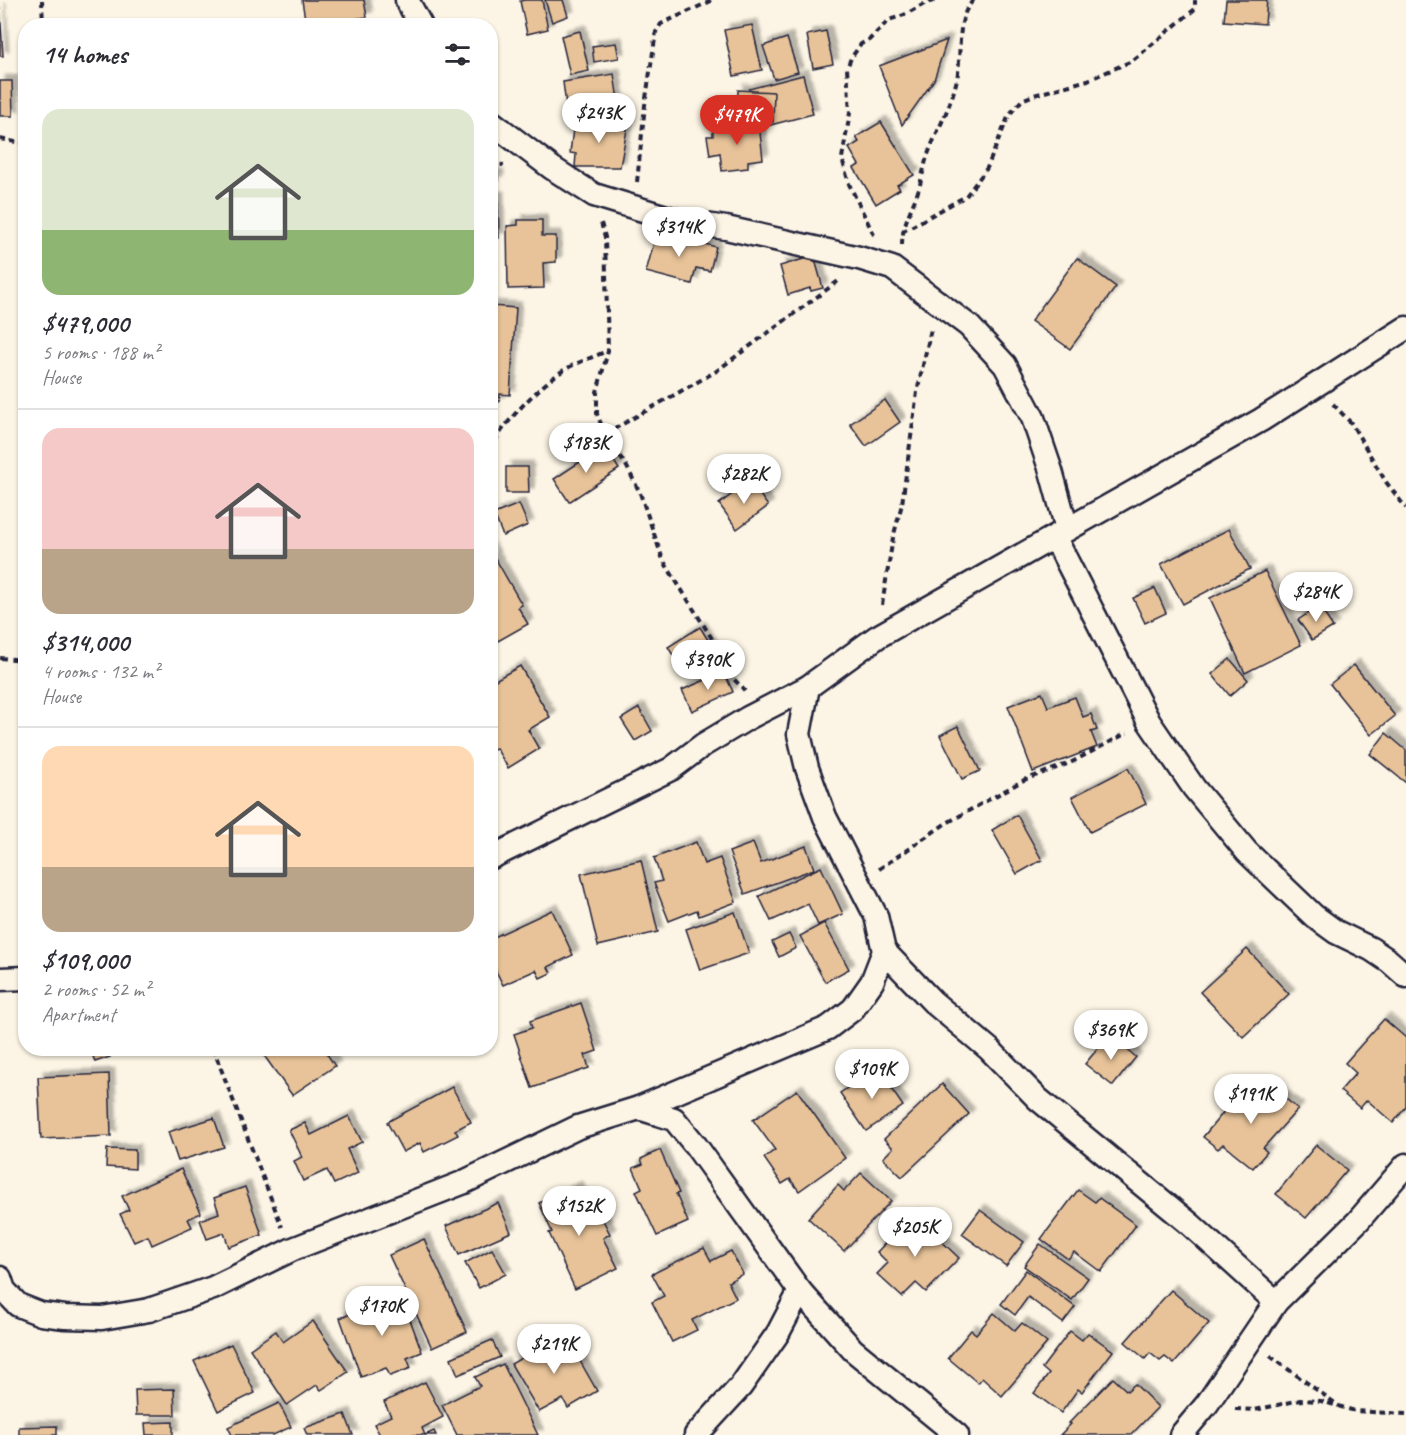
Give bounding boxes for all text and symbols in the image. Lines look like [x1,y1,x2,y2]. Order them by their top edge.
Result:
text: 14 homes [42,38,127,71]
icon: filters [441,38,474,71]
pin: $243K [557,93,641,144]
pin: $479K [695,95,779,146]
text: $243K [576,100,622,125]
text: $479K [714,102,760,127]
icon: home [204,148,312,256]
pin: $314K [637,207,721,258]
text: $314K [656,214,702,239]
text: $479,000 [42,307,129,340]
text: 5 rooms · 188 m² [42,340,159,365]
text: House [42,365,81,390]
pin: $183K [544,423,628,474]
text: $183K [563,430,609,455]
pin: $282K [702,454,786,505]
text: $282K [721,461,767,486]
icon: home [204,467,312,575]
pin: $284K [1274,572,1358,623]
text: $284K [1293,579,1339,604]
text: $314,000 [42,626,129,659]
pin: $390K [666,640,750,691]
text: $390K [685,647,731,672]
text: 4 rooms · 132 m² [42,659,159,684]
text: House [42,684,81,709]
icon: home [204,785,312,893]
text: $109,000 [42,944,129,977]
text: 2 rooms · 52 m² [42,977,150,1002]
text: Apartment [42,1002,115,1027]
pin: $369K [1069,1010,1153,1061]
text: $369K [1088,1017,1134,1042]
pin: $109K [830,1049,914,1100]
text: $109K [849,1056,895,1081]
pin: $191K [1209,1074,1293,1125]
text: $191K [1228,1081,1274,1106]
pin: $152K [537,1186,621,1237]
text: $152K [556,1193,602,1218]
pin: $205K [873,1207,957,1258]
text: $205K [892,1214,938,1239]
pin: $170K [340,1286,424,1337]
text: $170K [359,1293,405,1318]
pin: $219K [512,1324,596,1375]
text: $219K [531,1331,577,1356]

